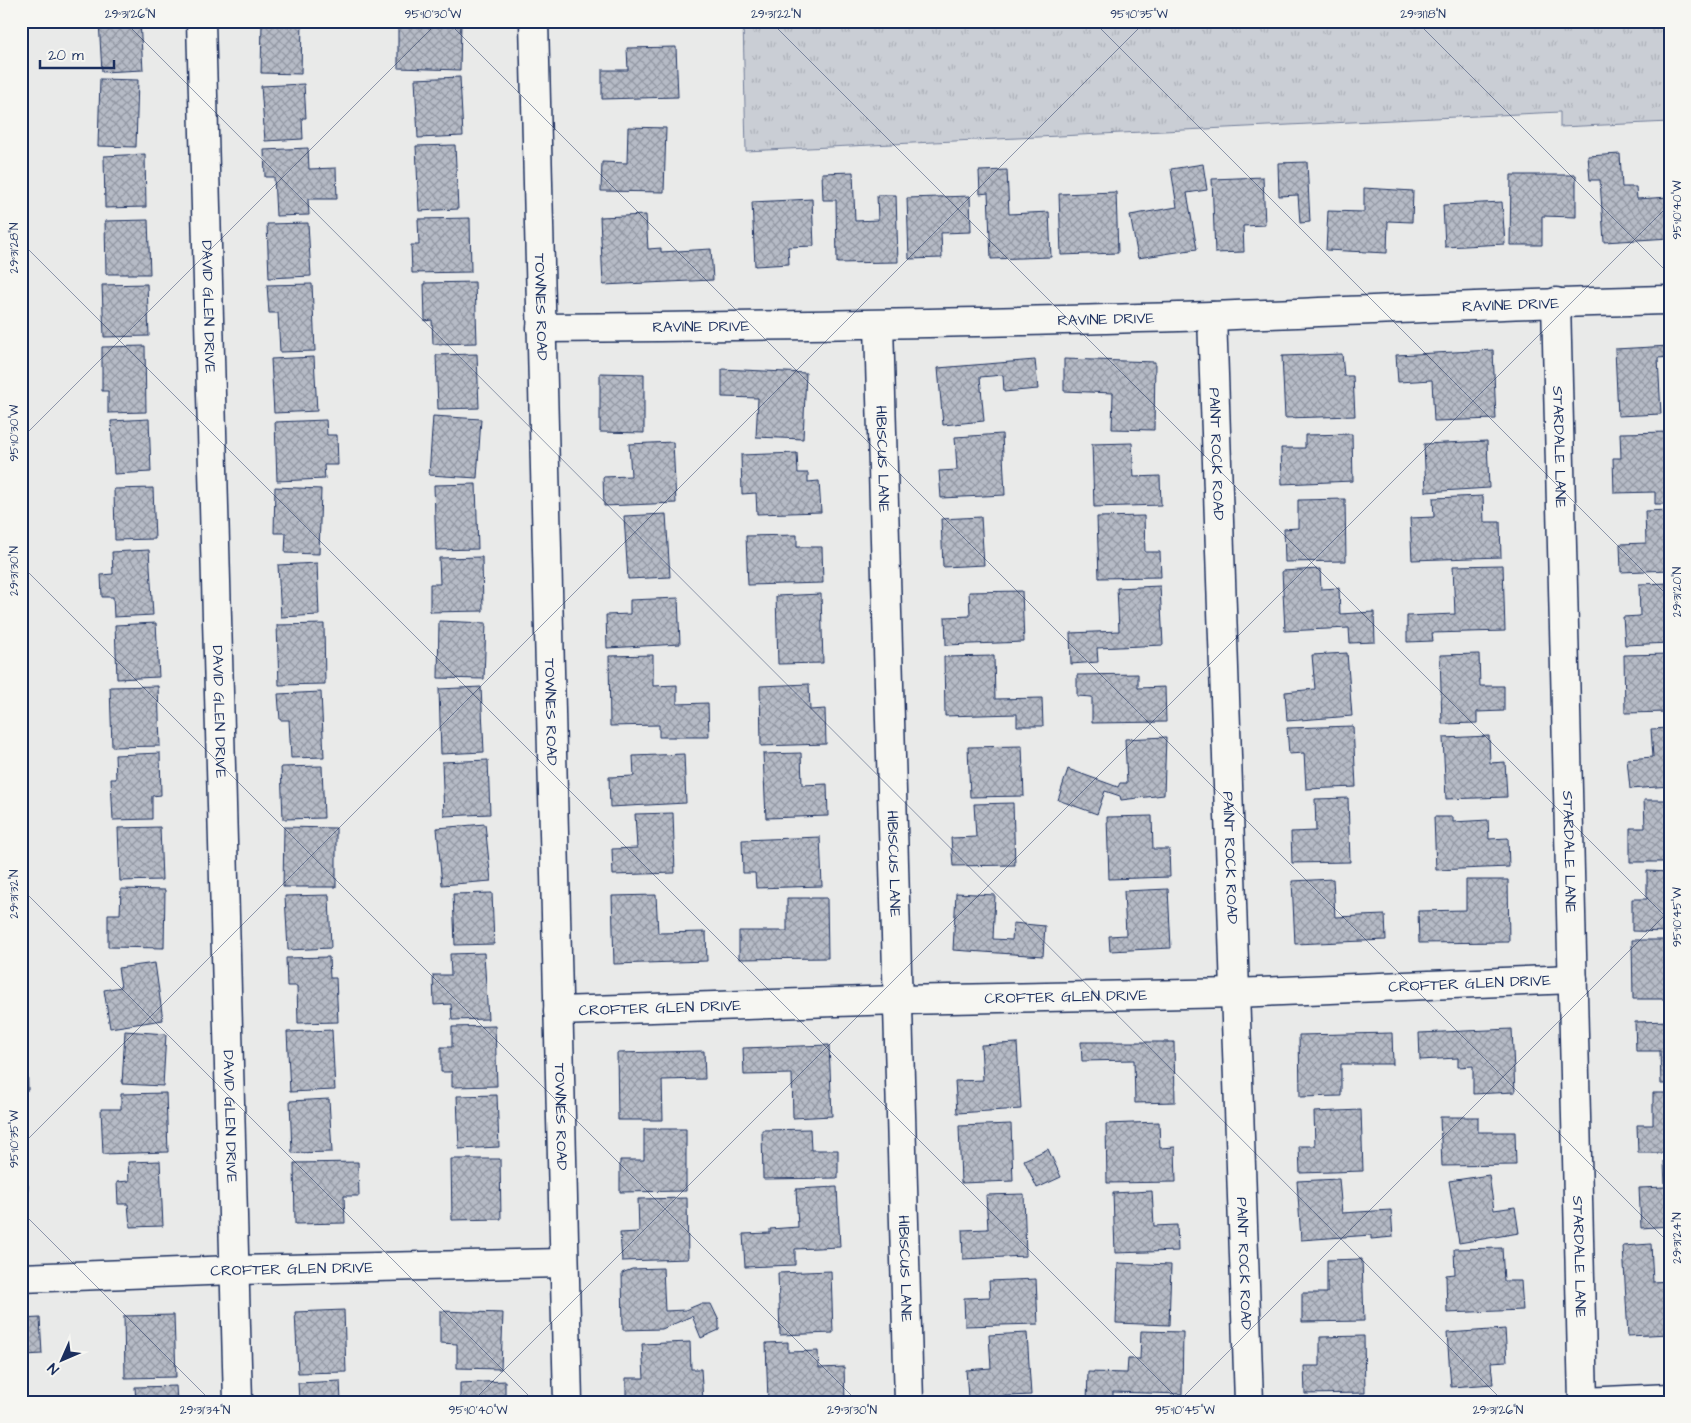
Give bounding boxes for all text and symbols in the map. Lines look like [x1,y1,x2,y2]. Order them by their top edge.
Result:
text: 29°31'26"N [105,6,156,23]
text: 95°10'30"W [405,6,462,23]
text: 29°31'22"N [751,6,801,23]
text: 95°10'35"W [1110,6,1169,23]
text: 29°31'18"N [1400,6,1446,23]
scale bar [40,38,114,70]
text: 20 m [48,45,84,66]
text: 95°10'40"W [1669,180,1686,239]
text: 29°31'28"N [6,222,23,273]
street label: DAVID GLEN DRIVE [196,240,220,374]
street label: TOWNES ROAD [529,253,552,361]
street label: RAVINE DRIVE [1462,293,1560,317]
street label: RAVINE DRIVE [1057,308,1155,331]
street label: RAVINE DRIVE [652,316,750,338]
street label: STARDALE LANE [1547,386,1571,508]
street label: PAINT ROCK ROAD [1203,387,1229,521]
text: 95°10'30"W [6,404,23,461]
street label: HIBISCUS LANE [870,405,894,513]
text: 29°31'30"N [6,546,23,596]
text: 29°31'20"N [1669,566,1686,617]
street label: DAVID GLEN DRIVE [207,645,231,779]
street label: TOWNES ROAD [539,658,562,766]
street label: STARDALE LANE [1557,790,1581,913]
street label: PAINT ROCK ROAD [1217,791,1243,925]
street label: HIBISCUS LANE [882,810,905,918]
text: 29°31'32"N [6,869,23,919]
text: 95°10'45"W [1669,886,1686,947]
street label: CROFTER GLEN DRIVE [1388,970,1551,998]
street label: CROFTER GLEN DRIVE [984,985,1148,1009]
street label: CROFTER GLEN DRIVE [578,995,742,1021]
street label: DAVID GLEN DRIVE [218,1050,242,1183]
street label: TOWNES ROAD [549,1063,572,1171]
text: 95°10'35"W [6,1109,23,1168]
street label: STARDALE LANE [1567,1195,1591,1318]
street label: PAINT ROCK ROAD [1231,1197,1257,1330]
text: 29°31'24"N [1669,1212,1686,1264]
street label: HIBISCUS LANE [893,1215,917,1323]
street label: CROFTER GLEN DRIVE [210,1257,374,1282]
north arrow [38,1336,88,1386]
text: N [43,1358,64,1379]
text: 29°31'34"N [180,1402,231,1419]
text: 95°10'40"W [449,1402,508,1419]
text: 29°31'30"N [827,1402,877,1419]
text: 95°10'45"W [1155,1402,1216,1419]
text: 29°31'26"N [1473,1402,1524,1419]

